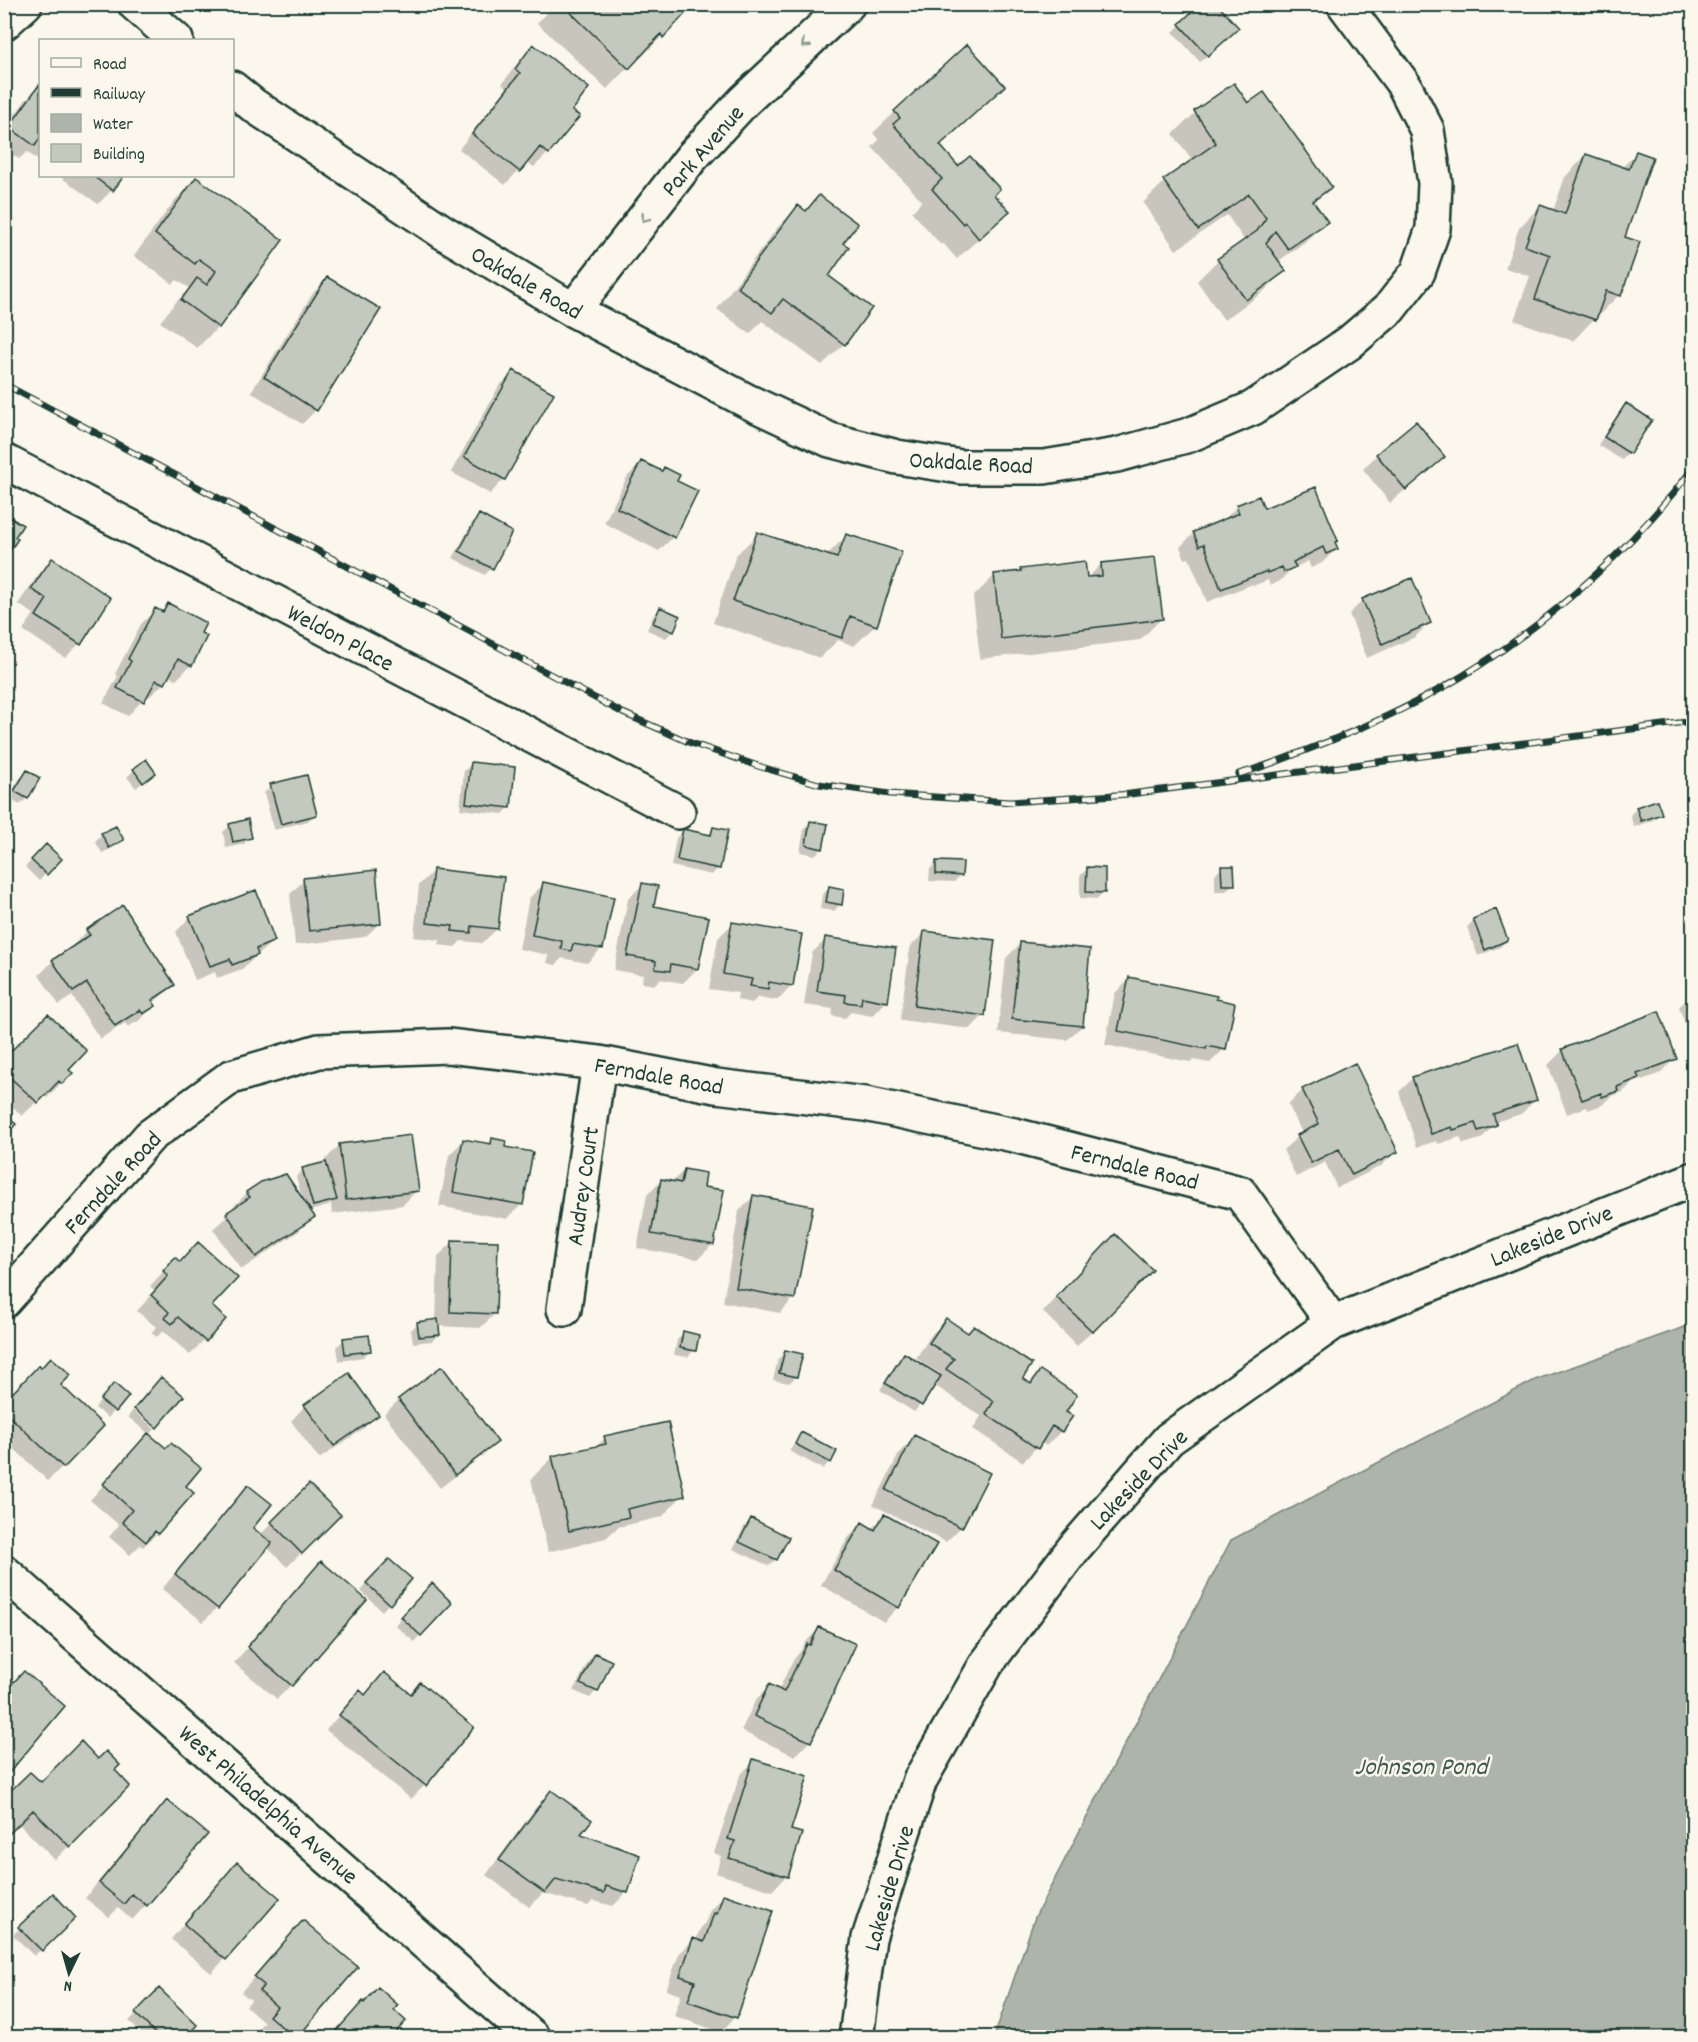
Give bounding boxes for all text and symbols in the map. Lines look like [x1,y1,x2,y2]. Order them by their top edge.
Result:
one-way arrow [802,37,812,48]
legend [39,39,234,177]
text: Road [93,53,127,78]
text: Railway [93,83,146,108]
street label: Park Avenue [655,99,754,205]
text: Water [93,113,133,138]
text: Building [93,143,145,168]
one-way arrow [641,211,652,222]
street label: Oakdale Road [463,239,588,330]
street label: Oakdale Road [908,445,1034,485]
street label: Weldon Place [280,597,399,682]
street label: Ferndale Road [591,1050,726,1106]
street label: Audrey Court [560,1124,610,1248]
street label: Ferndale Road [57,1125,171,1243]
street label: Ferndale Road [1067,1137,1202,1201]
street label: Lakeside Drive [1486,1198,1619,1278]
street label: Lakeside Drive [1083,1423,1197,1539]
street label: West Philadelphia Avenue [170,1718,364,1894]
water label: Johnson Pond [1354,1750,1490,1787]
street label: Lakeside Drive [857,1822,925,1956]
north arrow [39,1943,99,2003]
text: N [63,1974,73,1997]

